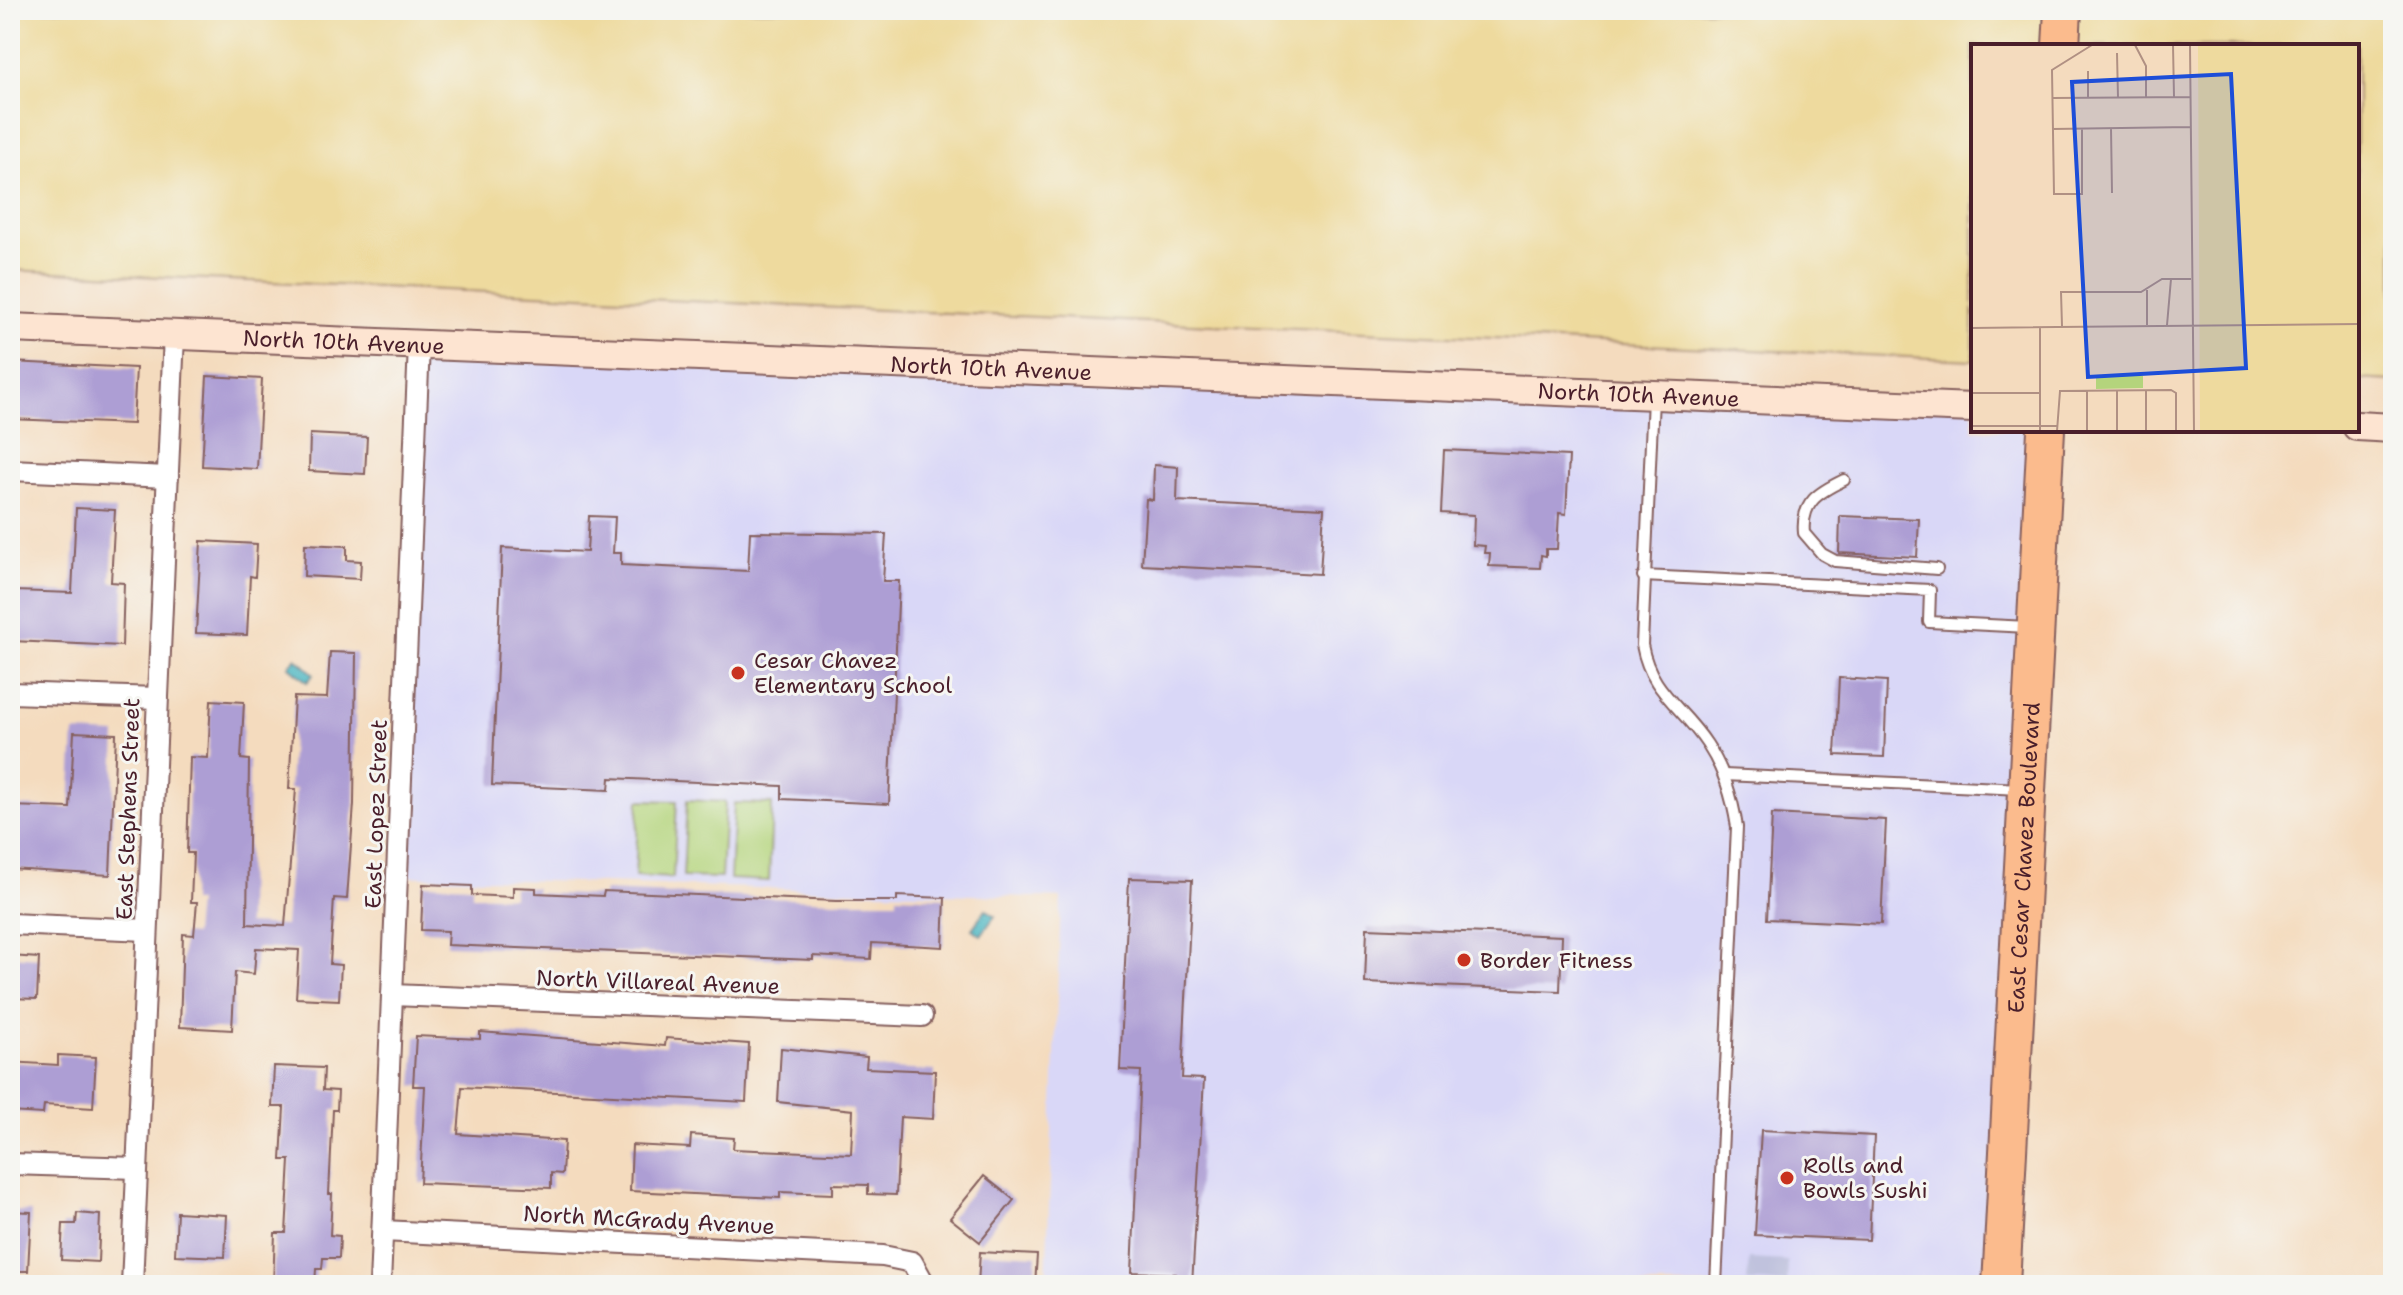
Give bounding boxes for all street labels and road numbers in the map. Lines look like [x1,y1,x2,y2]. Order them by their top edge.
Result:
street label: North 10th Avenue [242,323,445,360]
street label: North 10th Avenue [890,349,1093,387]
street label: North 10th Avenue [1537,376,1740,413]
street label: East Stephens Street [110,697,146,921]
street label: East Cesar Chavez Boulevard [2001,701,2046,1014]
street label: East Lopez Street [358,719,394,909]
street label: North Villareal Avenue [536,963,780,1001]
street label: North McGrady Avenue [522,1199,776,1241]

